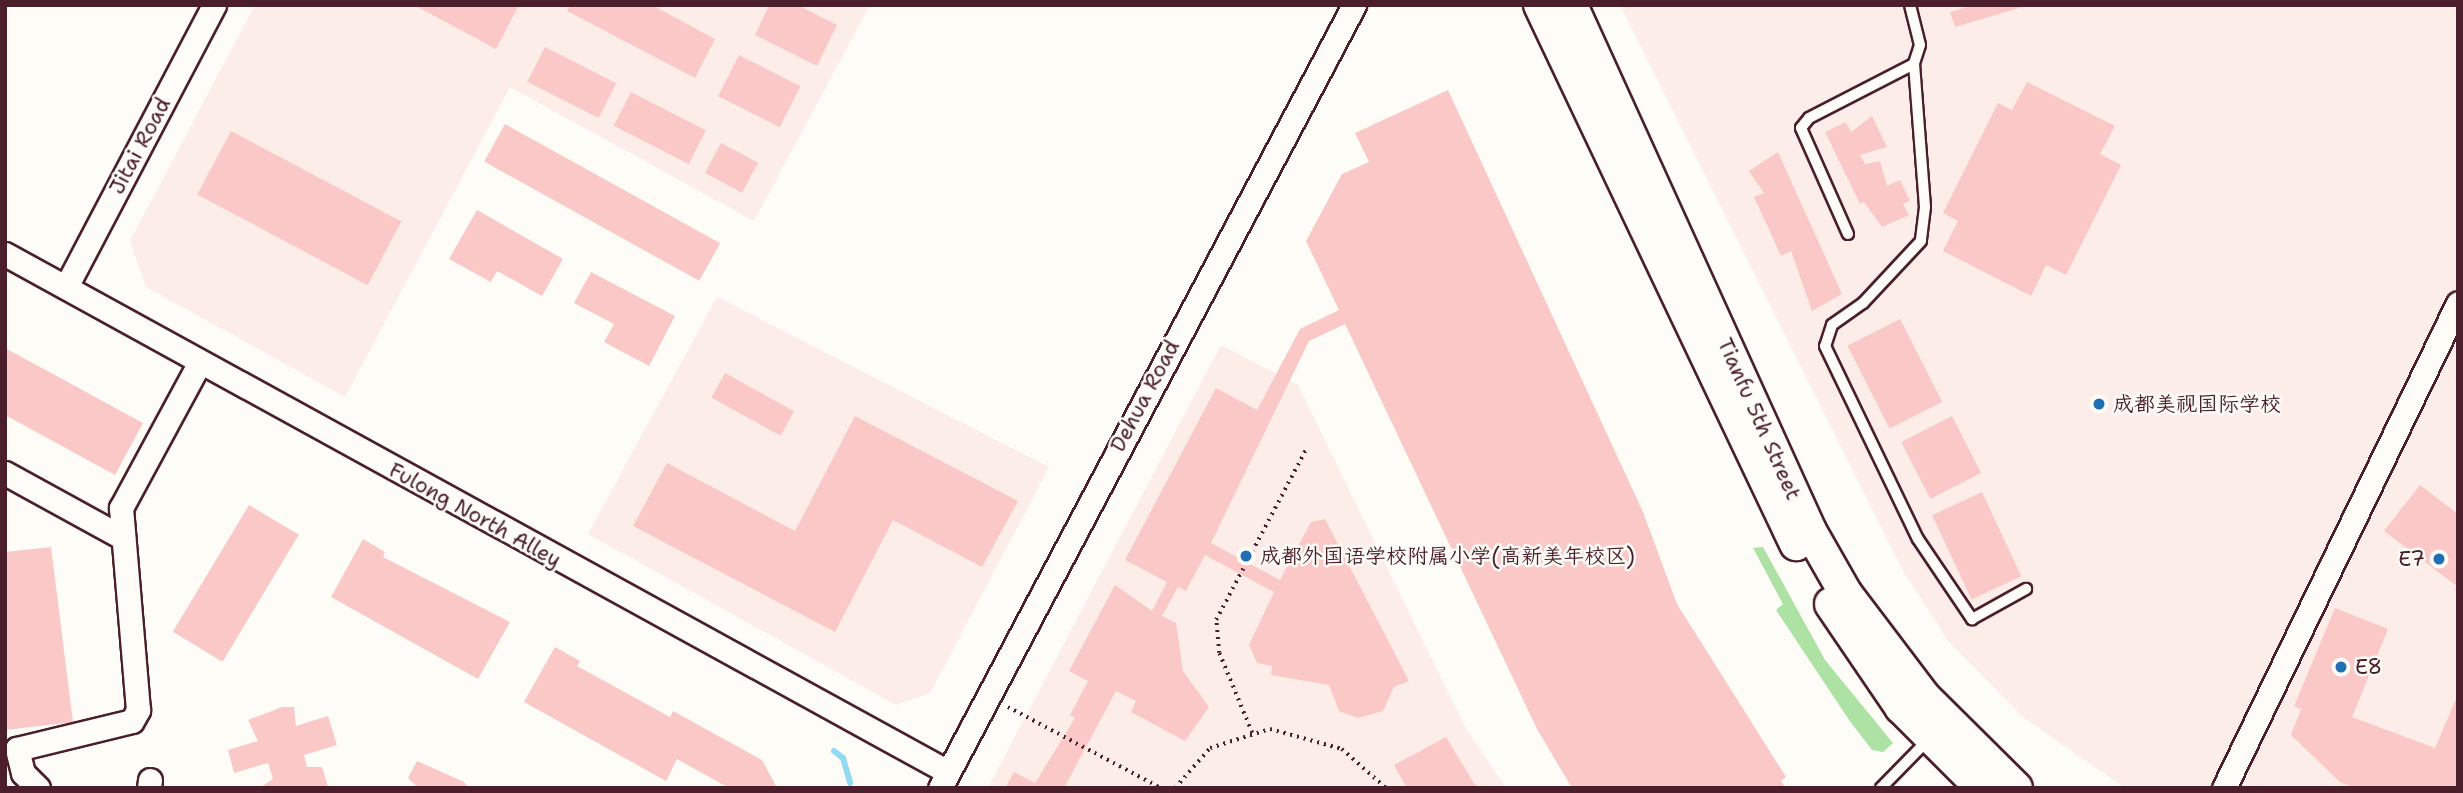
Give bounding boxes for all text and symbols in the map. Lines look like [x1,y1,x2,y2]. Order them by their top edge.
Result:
street label: Jitai Road [104,93,176,199]
street label: Tianfu 5th Street [1712,334,1806,504]
street label: Dehua Road [1105,336,1185,456]
place label: 成都美视国际学校 [2113,391,2281,417]
marker: 成都美视国际学校 [2091,396,2107,412]
street label: Fulong North Alley [385,457,565,573]
place label: 成都外国语学校附属小学(高新美年校区) [1260,543,1635,569]
place label: E7 [2398,546,2425,572]
marker: 成都外国语学校附属小学(高新美年校区) [1238,548,1254,564]
marker: E7 [2431,551,2447,567]
place label: E8 [2355,654,2382,680]
marker: E8 [2333,659,2349,675]

